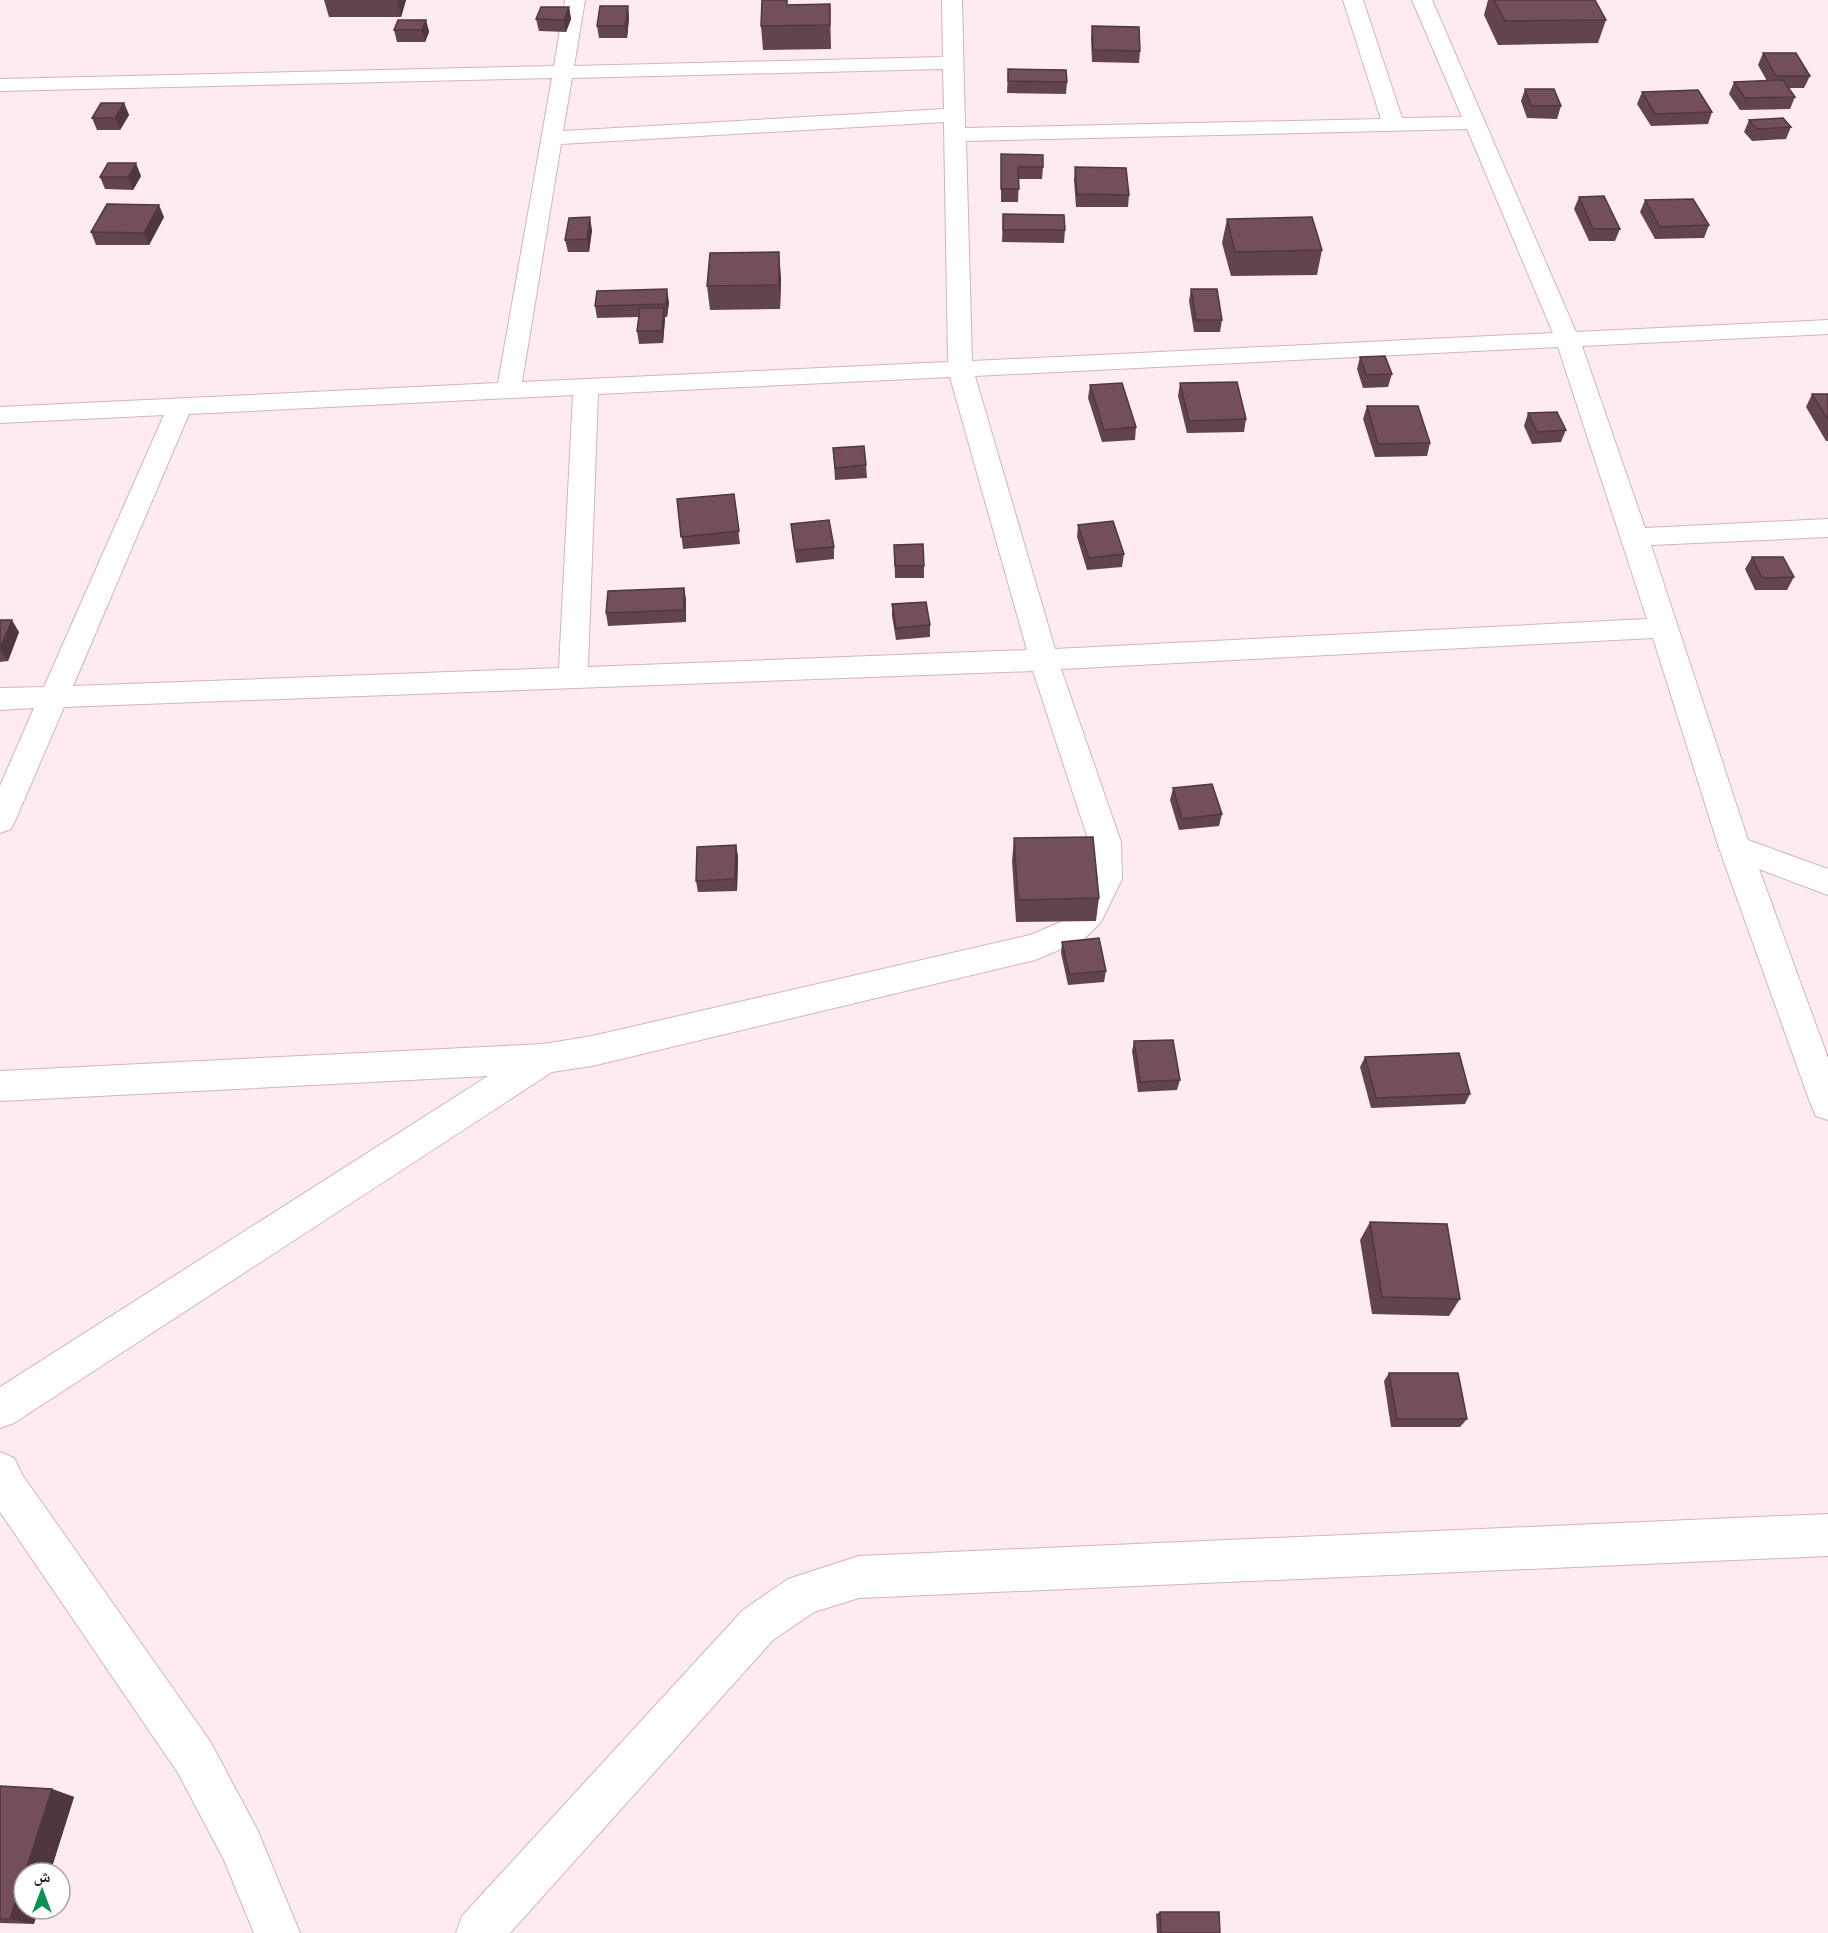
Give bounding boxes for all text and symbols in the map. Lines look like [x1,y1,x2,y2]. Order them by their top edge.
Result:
north arrow [12,1861,72,1921]
text: ش [34,1866,51,1887]

